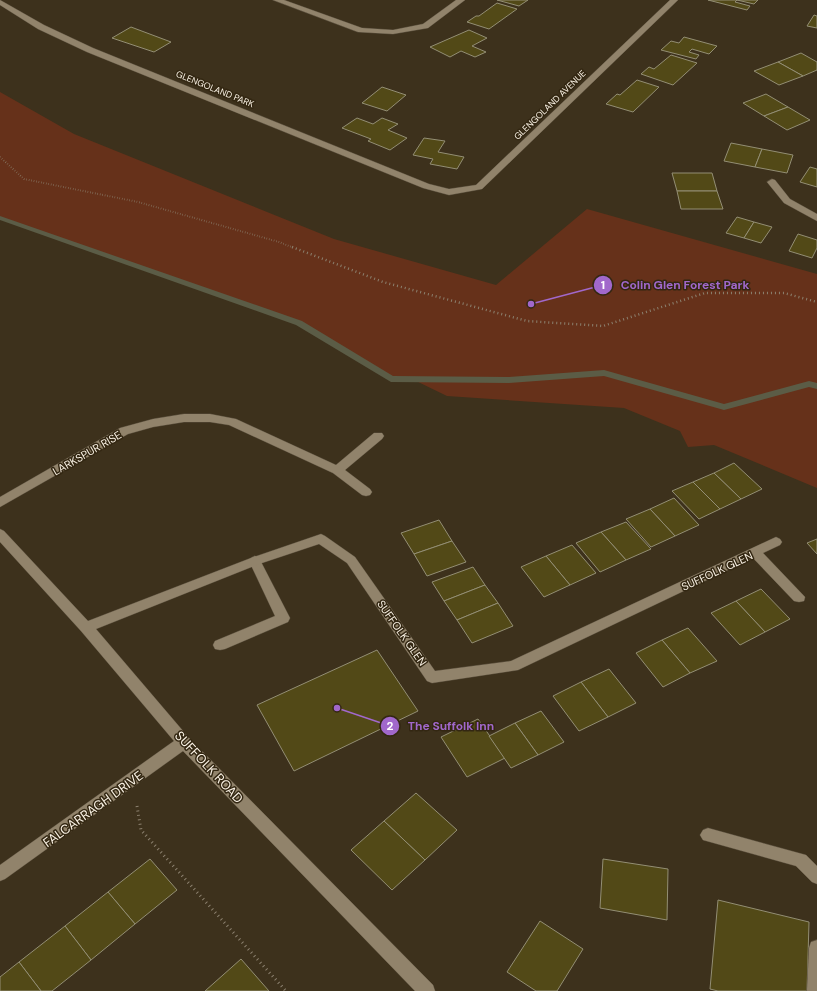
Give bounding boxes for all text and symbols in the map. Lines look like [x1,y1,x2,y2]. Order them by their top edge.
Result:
street label: GLENGOLAND AVENUE [511,67,589,143]
street label: GLENGOLAND PARK [174,68,256,110]
callout: Colin Glen Forest Park [593,273,757,297]
text: 1 [601,277,605,293]
text: Colin Glen Forest Park [621,277,749,293]
street label: LARKSPUR RISE [50,428,124,478]
street label: SUFFOLK GLEN [679,548,755,594]
street label: SUFFOLK GLEN [374,597,430,669]
callout: The Suffolk Inn [380,714,502,738]
text: 2 [387,718,394,734]
text: The Suffolk Inn [408,718,494,734]
street label: SUFFOLK ROAD [171,727,247,807]
street label: FALCARRAGH DRIVE [40,767,146,851]

